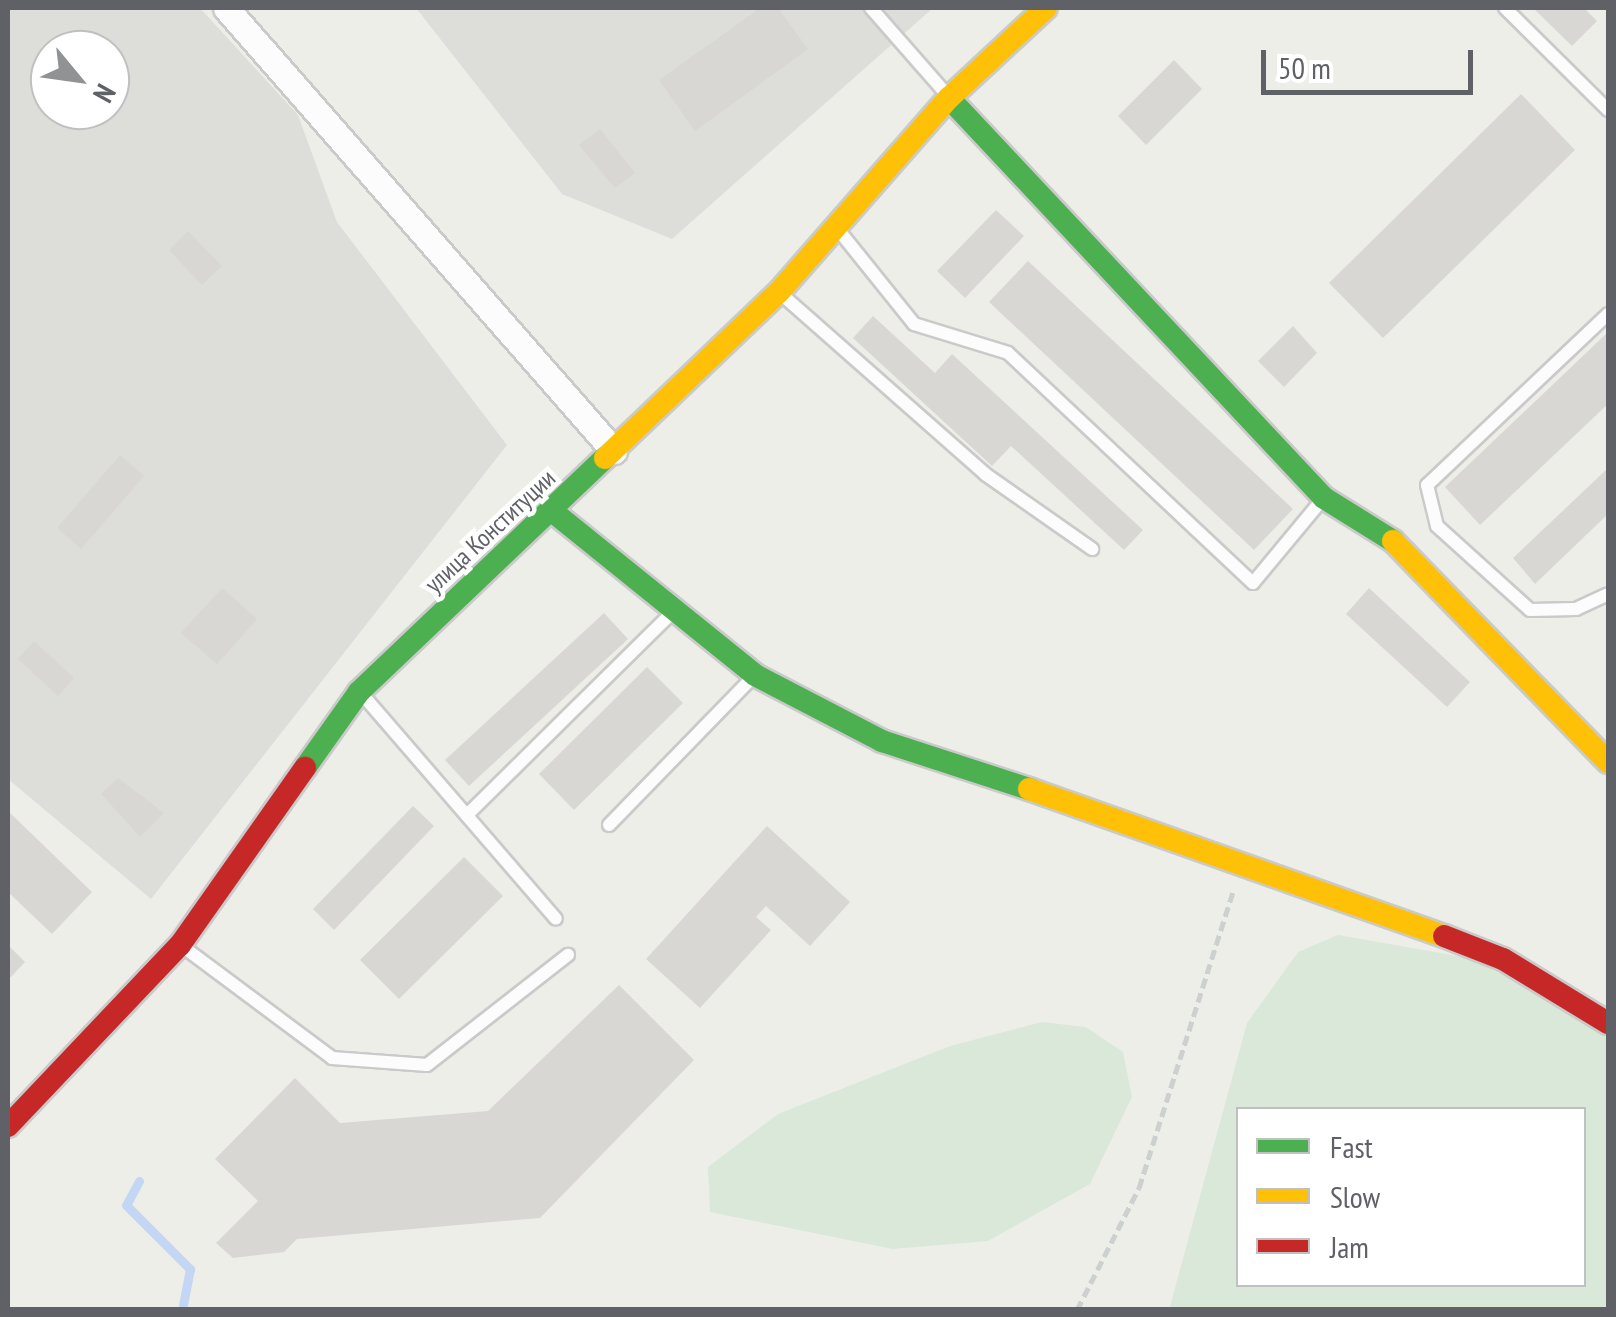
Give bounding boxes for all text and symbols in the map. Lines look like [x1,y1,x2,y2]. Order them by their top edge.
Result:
north arrow [30,30,130,130]
scale bar [1266,30,1478,92]
text: 50 m [1278,48,1331,87]
text: N [85,78,125,109]
street label: улица Конституции [419,463,561,599]
legend [1236,1107,1586,1287]
text: Fast [1330,1127,1373,1166]
text: Slow [1330,1177,1380,1216]
text: Jam [1330,1227,1369,1266]

